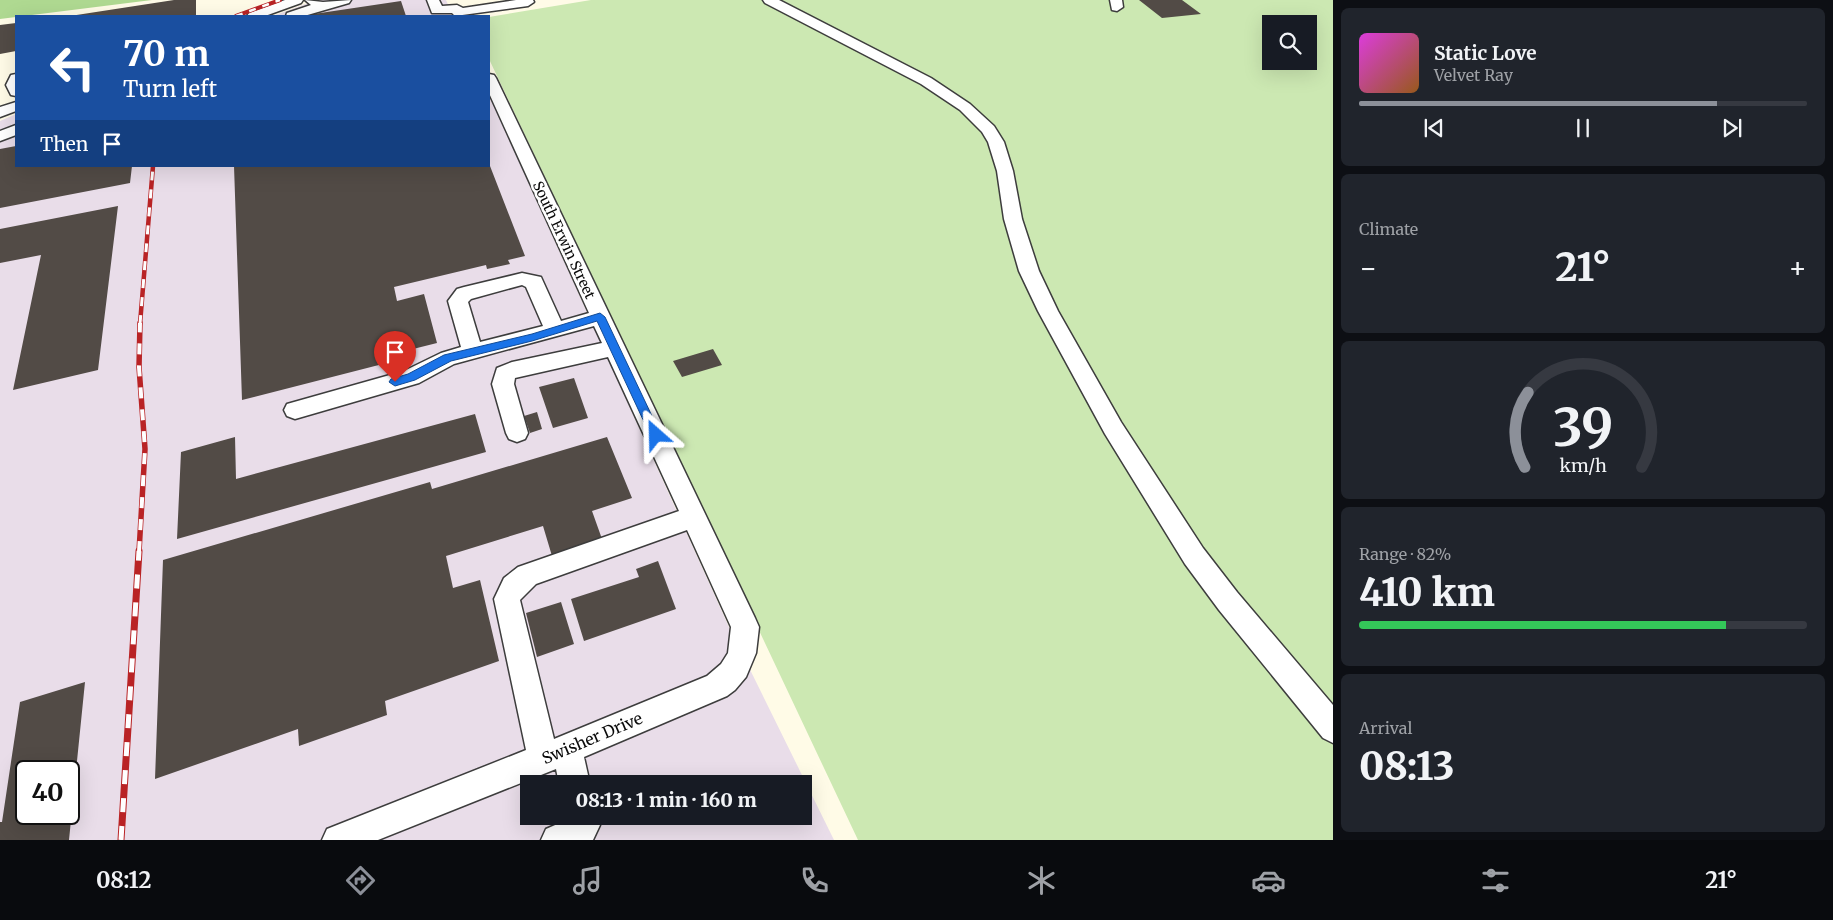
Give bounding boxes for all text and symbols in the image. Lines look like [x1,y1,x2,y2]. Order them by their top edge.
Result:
map controls [1262,15,1317,70]
button: search [1262,15,1317,70]
text: 70 m [123,32,210,76]
icon: left [40,35,105,100]
text: Static Love [1434,41,1537,65]
text: Velvet Ray [1434,65,1513,85]
text: Turn left [123,75,217,103]
icon: previous [1420,114,1448,142]
icon: pause [1569,114,1597,142]
icon: next [1718,114,1746,142]
icon: arrive [98,130,126,158]
text: Then [40,132,88,156]
street label: South Erwin Street [529,178,599,302]
text: Climate [1359,219,1418,239]
text: 21° [1555,244,1611,291]
text: − [1359,250,1378,286]
text: + [1788,250,1807,286]
pin [374,331,416,382]
icon: arrive [381,338,409,366]
text: 39 [1553,395,1613,460]
position arrow [629,408,681,460]
text: km/h [1559,454,1607,477]
text: Range · 82% [1359,544,1451,564]
text: 410 km [1359,569,1495,616]
street label: Swisher Drive [539,708,645,768]
text: Arrival [1359,718,1412,738]
text: 08:13 [1359,743,1455,790]
speed limit sign: 40 [15,760,80,825]
text: 08:13 · 1 min · 160 m [575,788,757,812]
icon: directions [343,863,378,898]
icon: music [570,863,605,898]
icon: phone [797,863,832,898]
icon: climate [1024,863,1059,898]
icon: car [1251,863,1286,898]
icon: filters [1478,863,1513,898]
text: 08:12 [96,866,151,894]
text: 21° [1705,866,1737,894]

